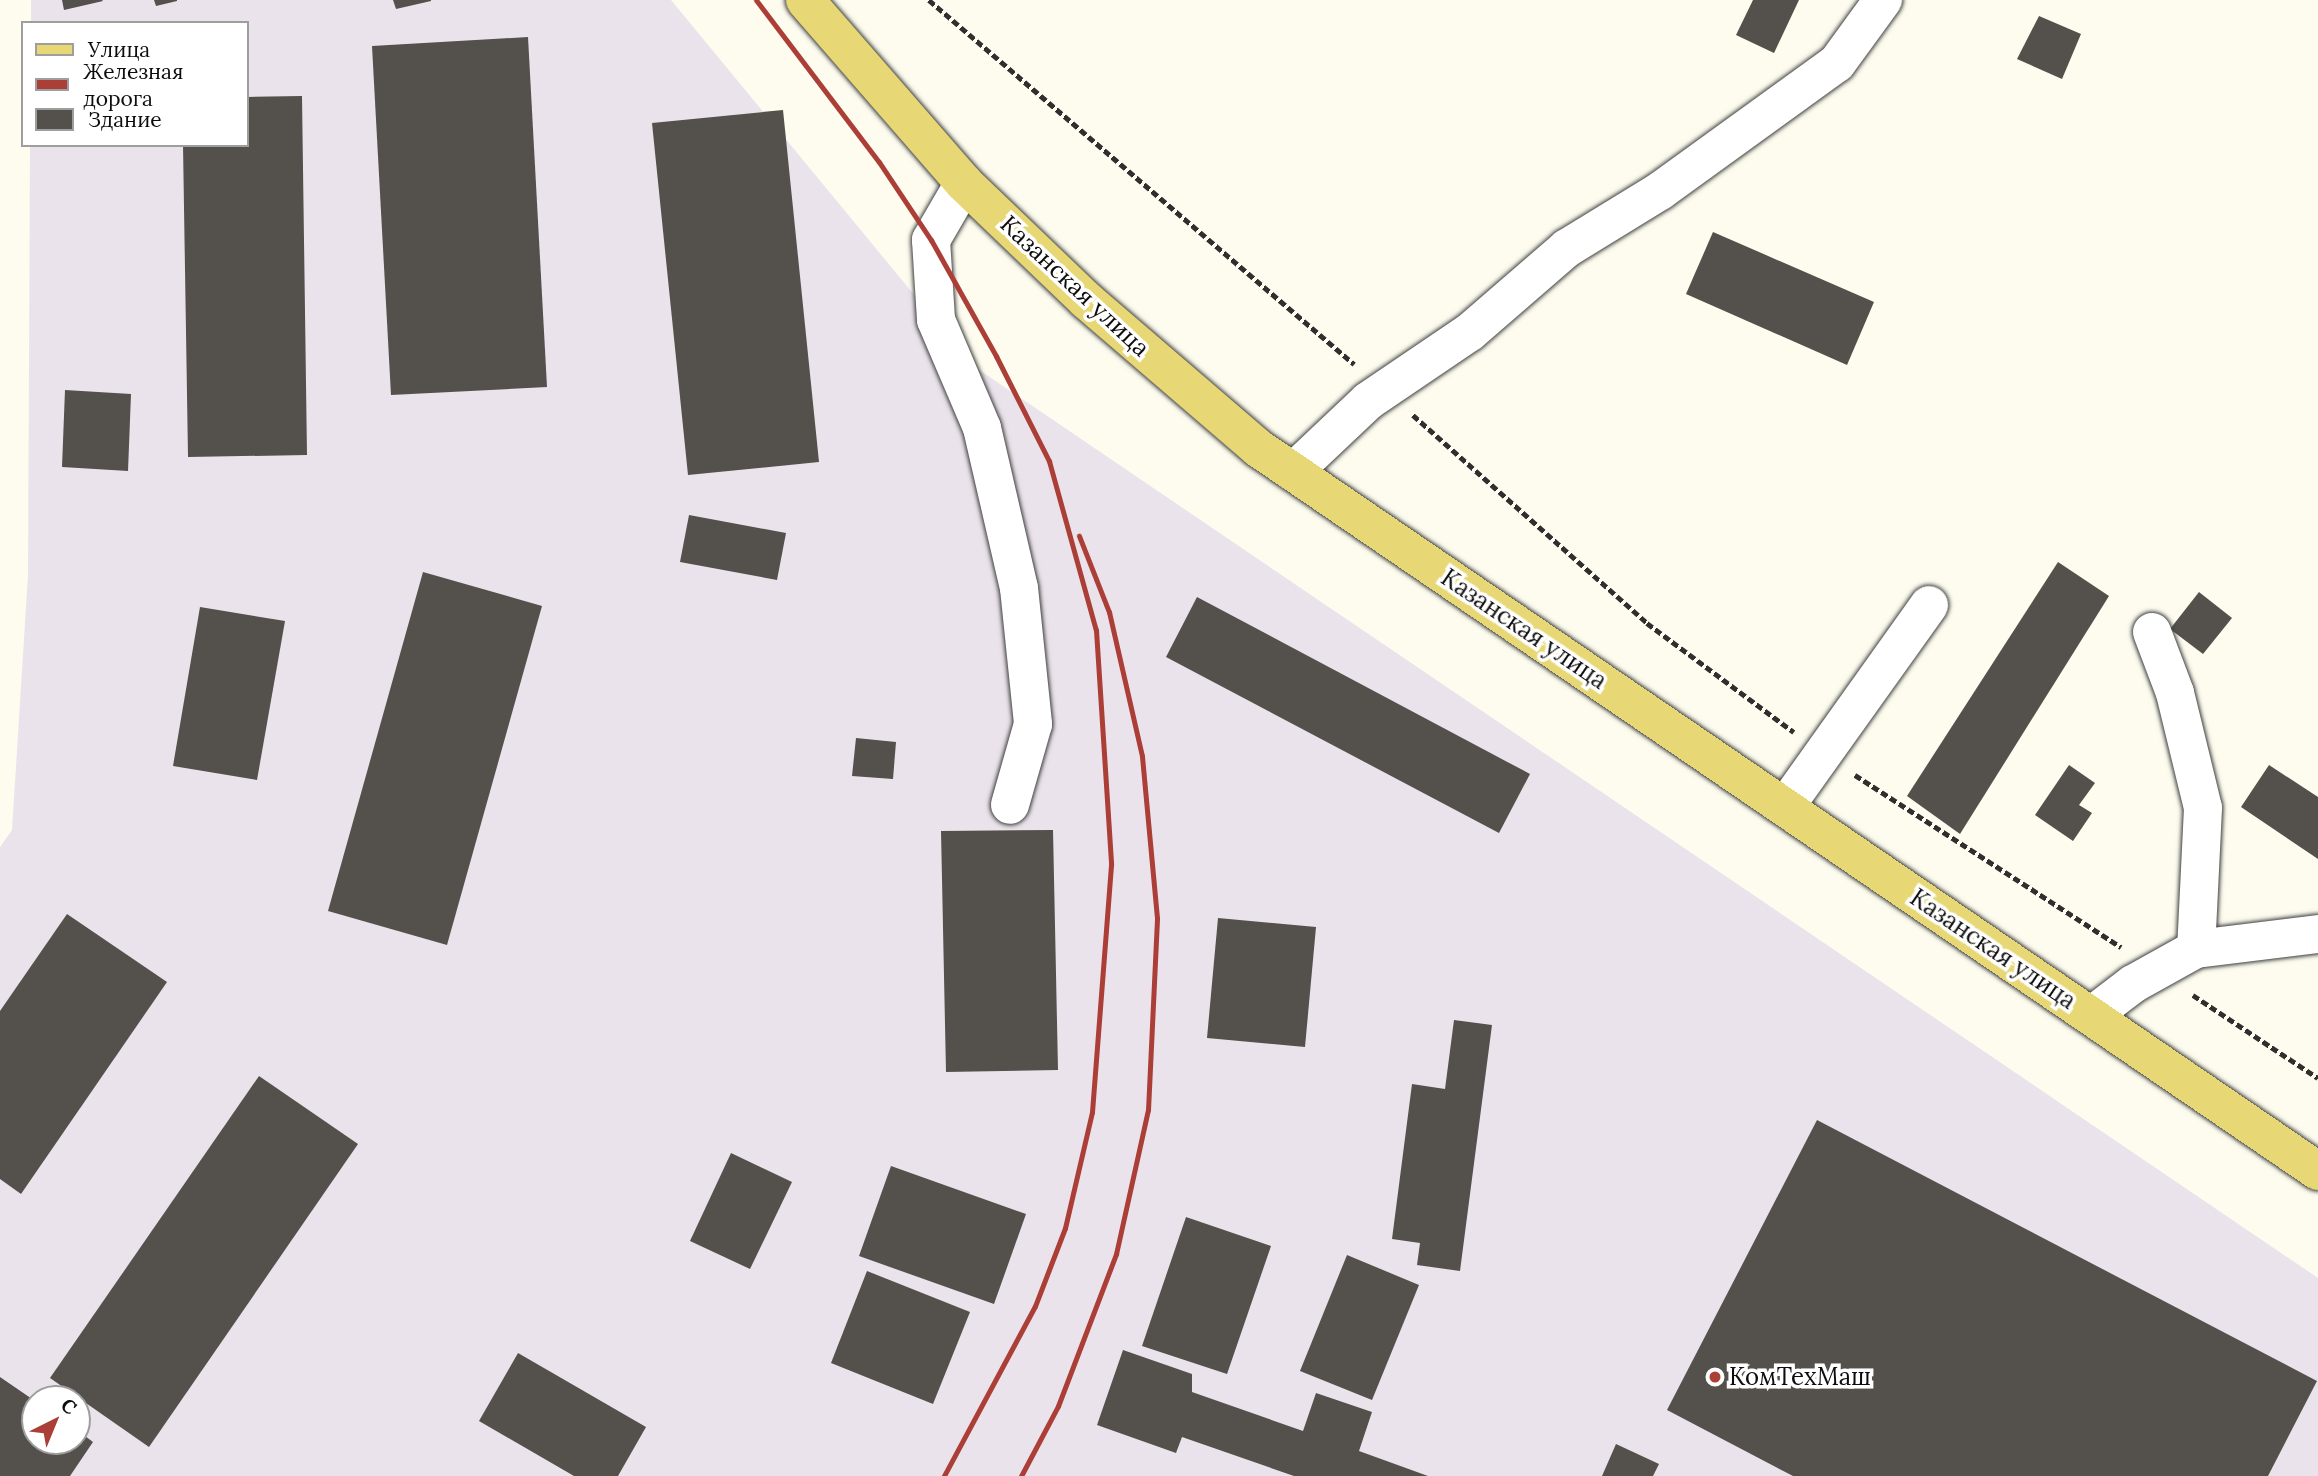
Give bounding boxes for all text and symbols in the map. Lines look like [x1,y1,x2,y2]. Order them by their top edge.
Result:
legend [21,21,248,147]
text: Улица [88,36,150,63]
text: Железная дорога [83,58,183,112]
text: Здание [88,106,162,133]
street label: Казанская улица [994,209,1156,363]
street label: Казанская улица [1436,563,1612,695]
street label: Казанская улица [1905,883,2081,1015]
place label: КомТехМаш [1729,1363,1871,1391]
marker: КомТехМаш [1707,1369,1723,1385]
north arrow [21,1385,91,1455]
text: С [56,1393,82,1419]

